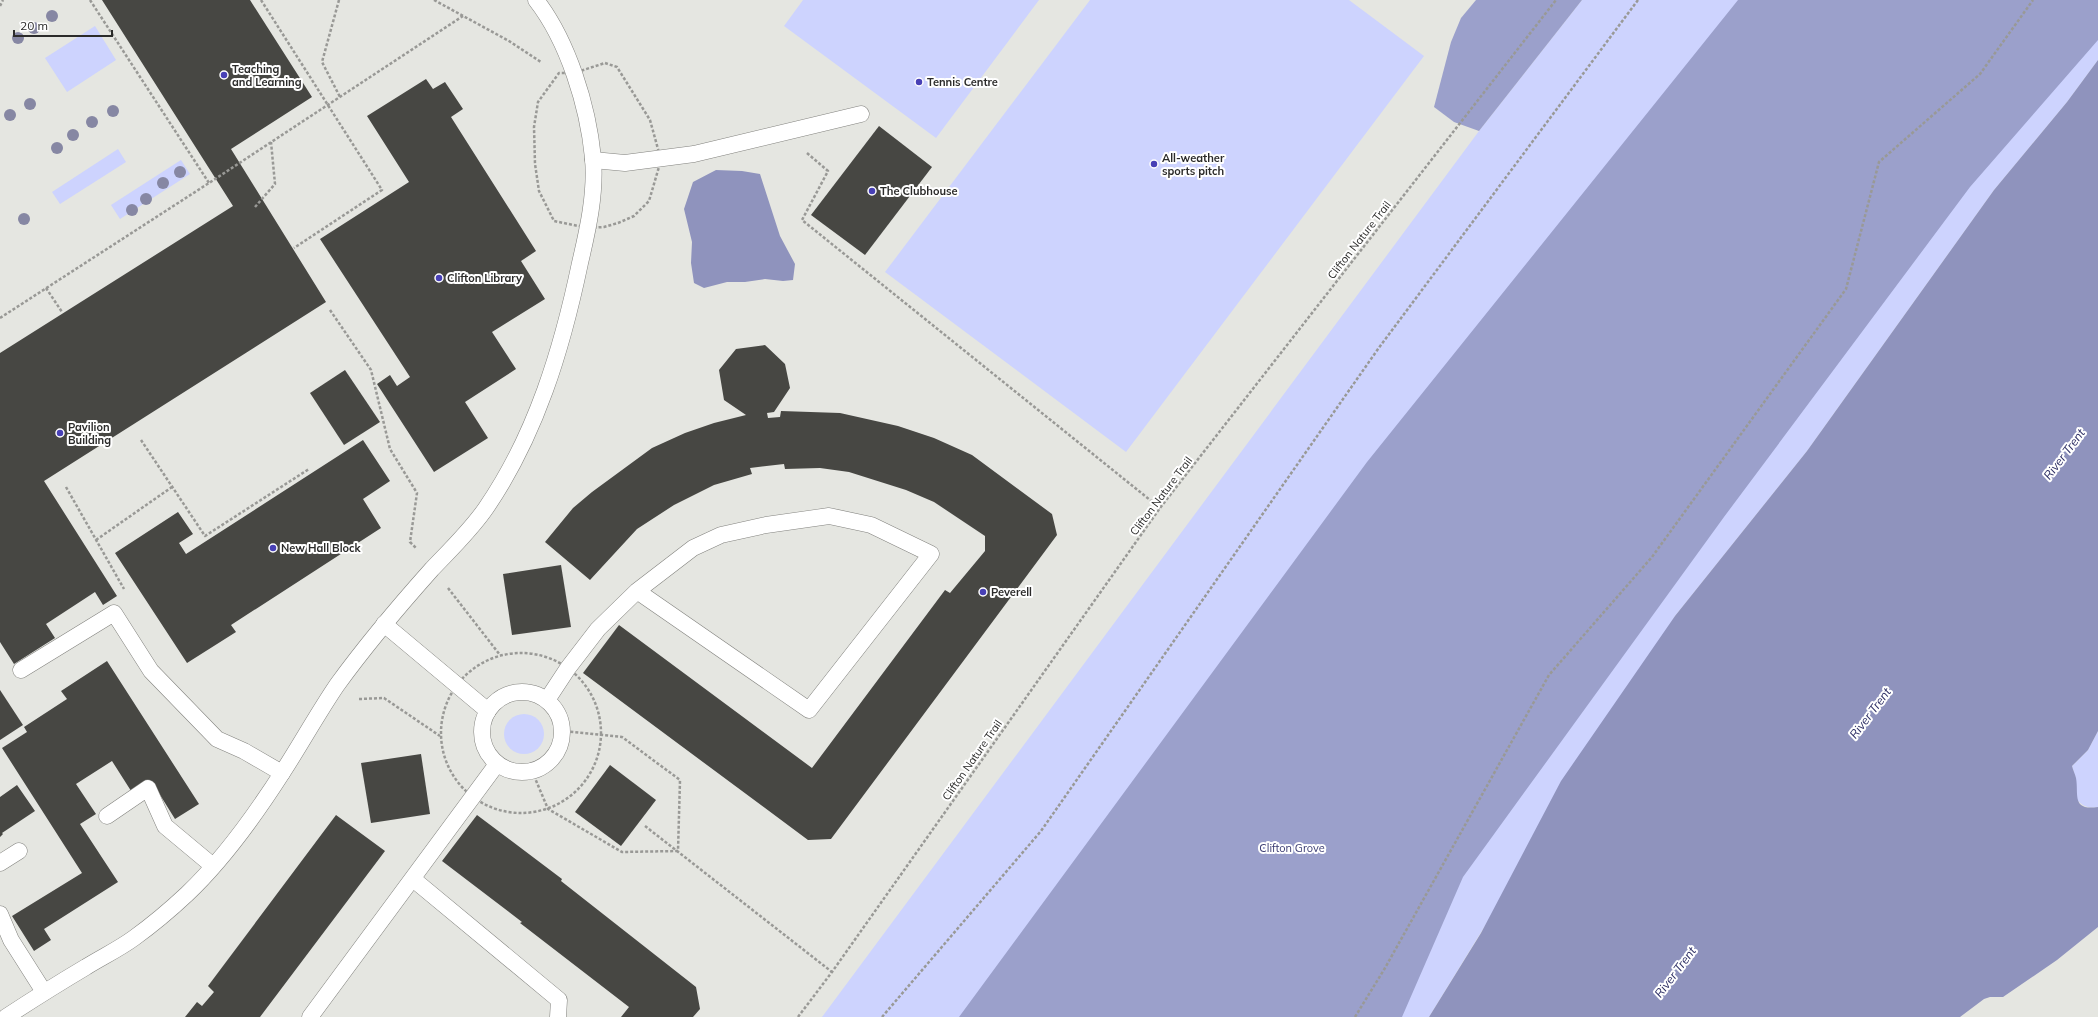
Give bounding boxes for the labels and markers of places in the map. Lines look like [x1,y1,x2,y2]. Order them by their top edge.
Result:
place label: Teaching and Learning [232,62,302,89]
marker: Teaching and Learning [219,70,229,80]
place label: Tennis Centre [927,75,998,89]
marker: Tennis Centre [914,77,924,87]
place label: All-weather sports pitch [1162,151,1225,178]
marker: All-weather sports pitch [1149,159,1159,169]
place label: The Clubhouse [880,184,958,198]
marker: The Clubhouse [867,186,877,196]
place label: Clifton Library [447,271,522,285]
marker: Clifton Library [434,273,444,283]
place label: Pavilion Building [68,420,111,447]
marker: Pavilion Building [55,428,65,438]
place label: New Hall Block [281,541,362,555]
marker: New Hall Block [268,543,278,553]
place label: Peverell [991,585,1032,599]
marker: Peverell [978,587,988,597]

